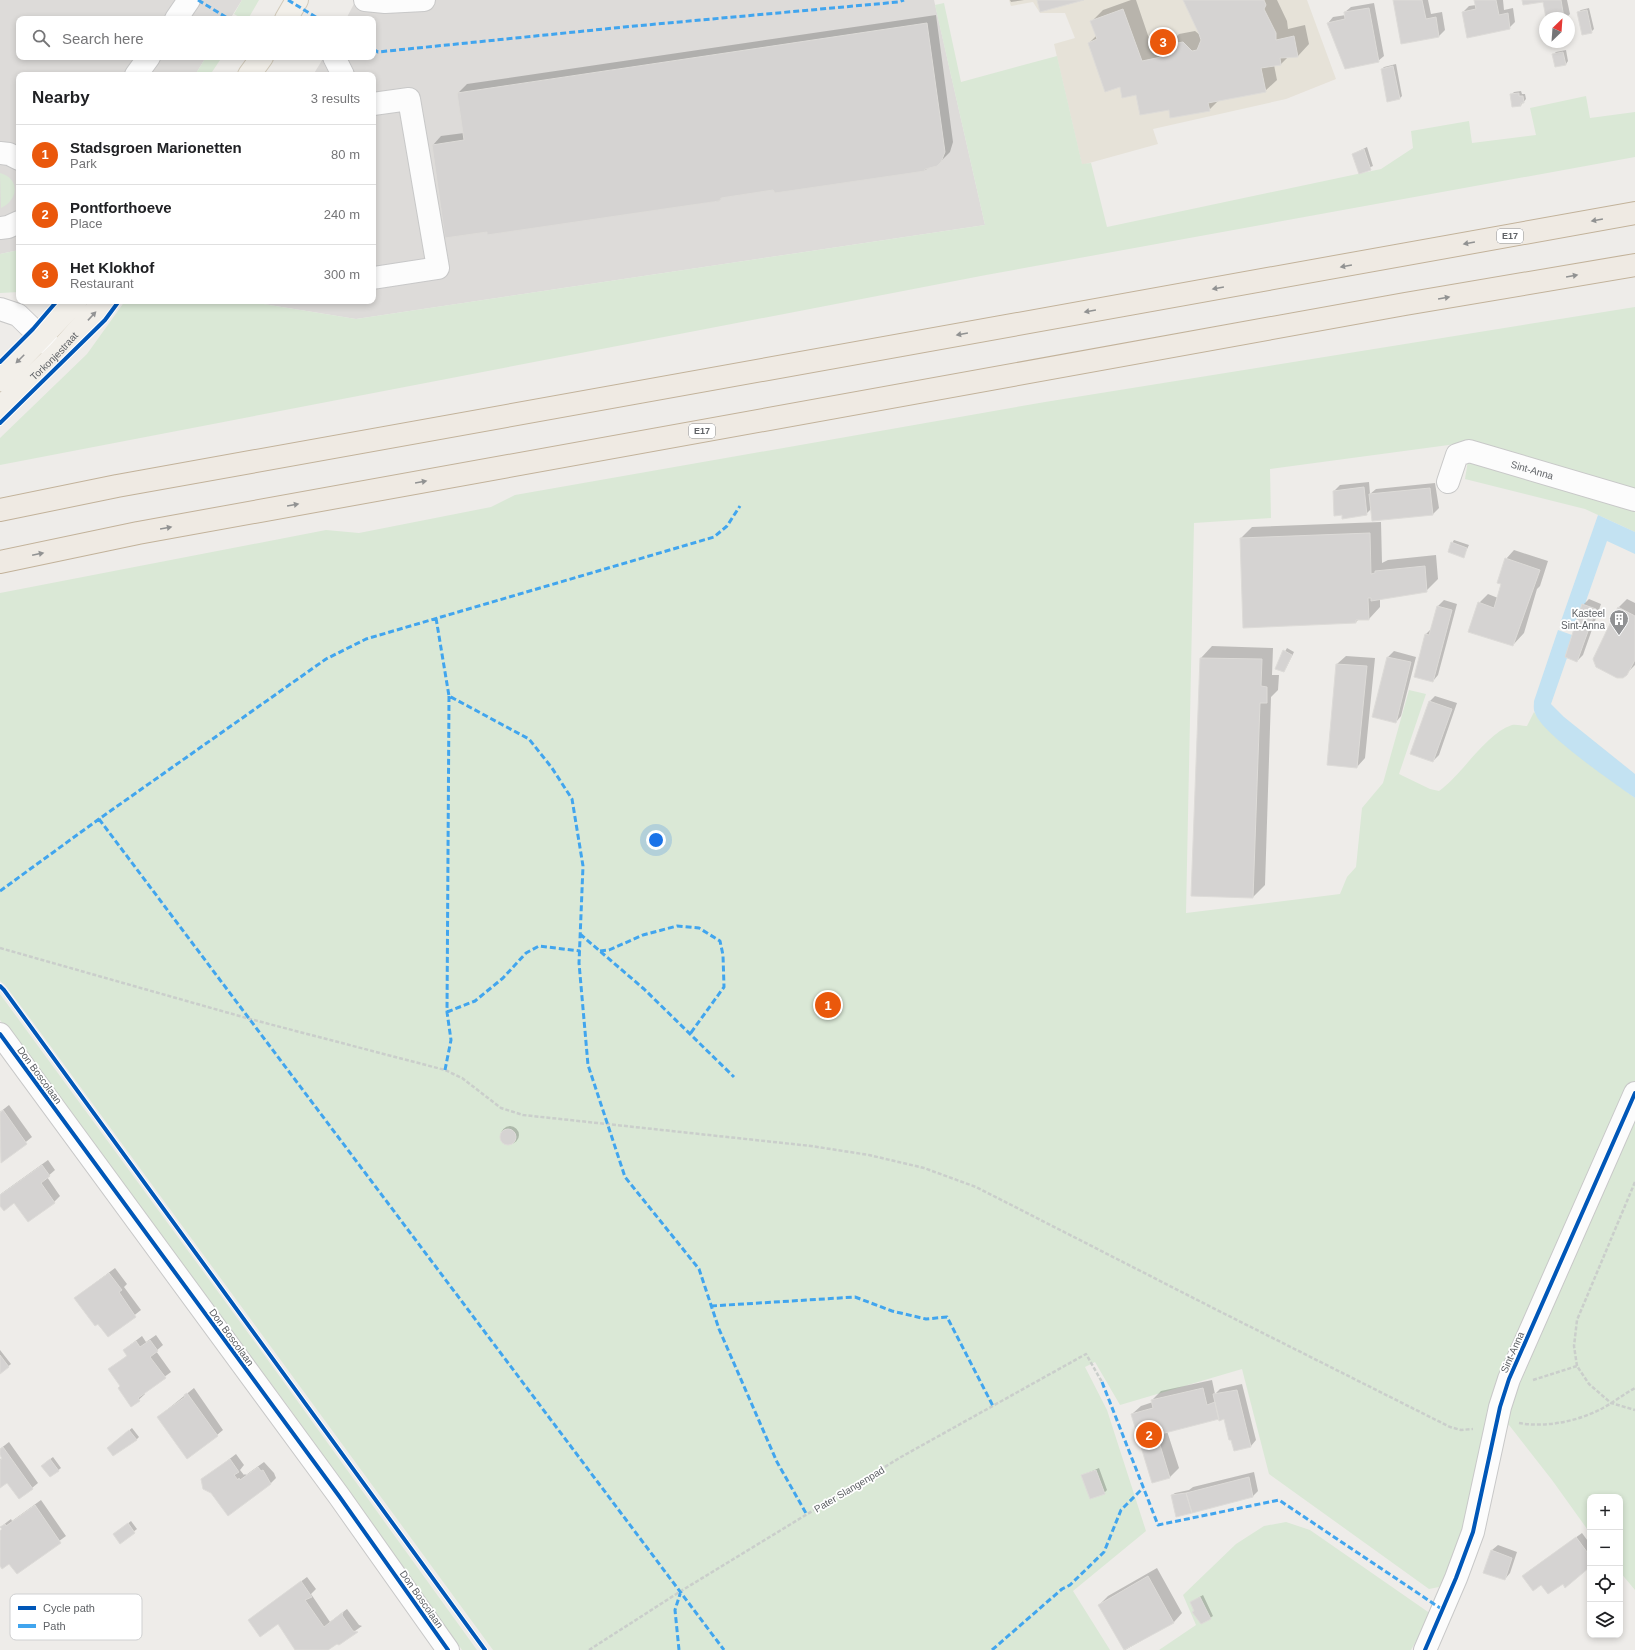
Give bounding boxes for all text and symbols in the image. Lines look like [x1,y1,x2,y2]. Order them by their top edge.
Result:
north arrow [1539,12,1575,48]
search box [16,16,376,60]
icon: search [30,27,52,49]
pin: 3 [1150,27,1176,57]
text: Search here [62,30,144,47]
text: Nearby [32,88,90,107]
text: 3 results [311,91,360,106]
text: Stadsgroen Marionetten [70,139,242,156]
text: 1 [41,147,49,162]
text: 80 m [331,147,360,162]
text: Park [70,156,97,171]
text: Pontforthoeve [70,199,172,216]
text: 2 [41,207,49,222]
text: 240 m [324,207,360,222]
text: Place [70,216,103,231]
one-way arrow [1591,217,1603,223]
road number: E17 [1497,229,1523,243]
one-way arrow [1463,240,1475,246]
text: Het Klokhof [70,259,154,276]
one-way arrow [1340,263,1352,269]
text: 3 [41,267,49,282]
text: 300 m [324,267,360,282]
one-way arrow [1566,272,1578,278]
text: Restaurant [70,276,134,291]
one-way arrow [1212,286,1224,292]
one-way arrow [1438,295,1450,301]
one-way arrow [1084,309,1096,315]
one-way arrow [87,311,96,321]
street label: Torkonjestraat [28,330,80,382]
one-way arrow [956,332,968,338]
one-way arrow [15,354,25,364]
road number: E17 [689,424,715,438]
street label: Sint-Anna [1509,459,1555,482]
one-way arrow [415,479,428,485]
one-way arrow [287,502,300,508]
one-way arrow [159,525,172,531]
one-way arrow [32,551,44,557]
place label: Kasteel Sint-Anna [1561,608,1605,631]
building icon: Kasteel Sint-Anna [1608,608,1630,636]
your location [646,830,666,850]
pin: 1 [815,990,841,1020]
street label: Don Boscolaan [15,1045,64,1106]
street label: Don Boscolaan [207,1307,256,1368]
street label: Sint-Anna [1498,1330,1527,1375]
pin: 2 [1136,1420,1162,1450]
street label: Pater Slangenpad [812,1464,886,1515]
map controls [1587,1494,1623,1638]
button: + [1587,1494,1623,1530]
button: − [1587,1530,1623,1566]
button: locate [1587,1566,1623,1602]
street label: Don Boscolaan [398,1568,446,1630]
legend [10,1594,142,1640]
text: Cycle path [43,1602,95,1614]
button: layers [1587,1602,1623,1638]
text: Path [43,1620,66,1632]

